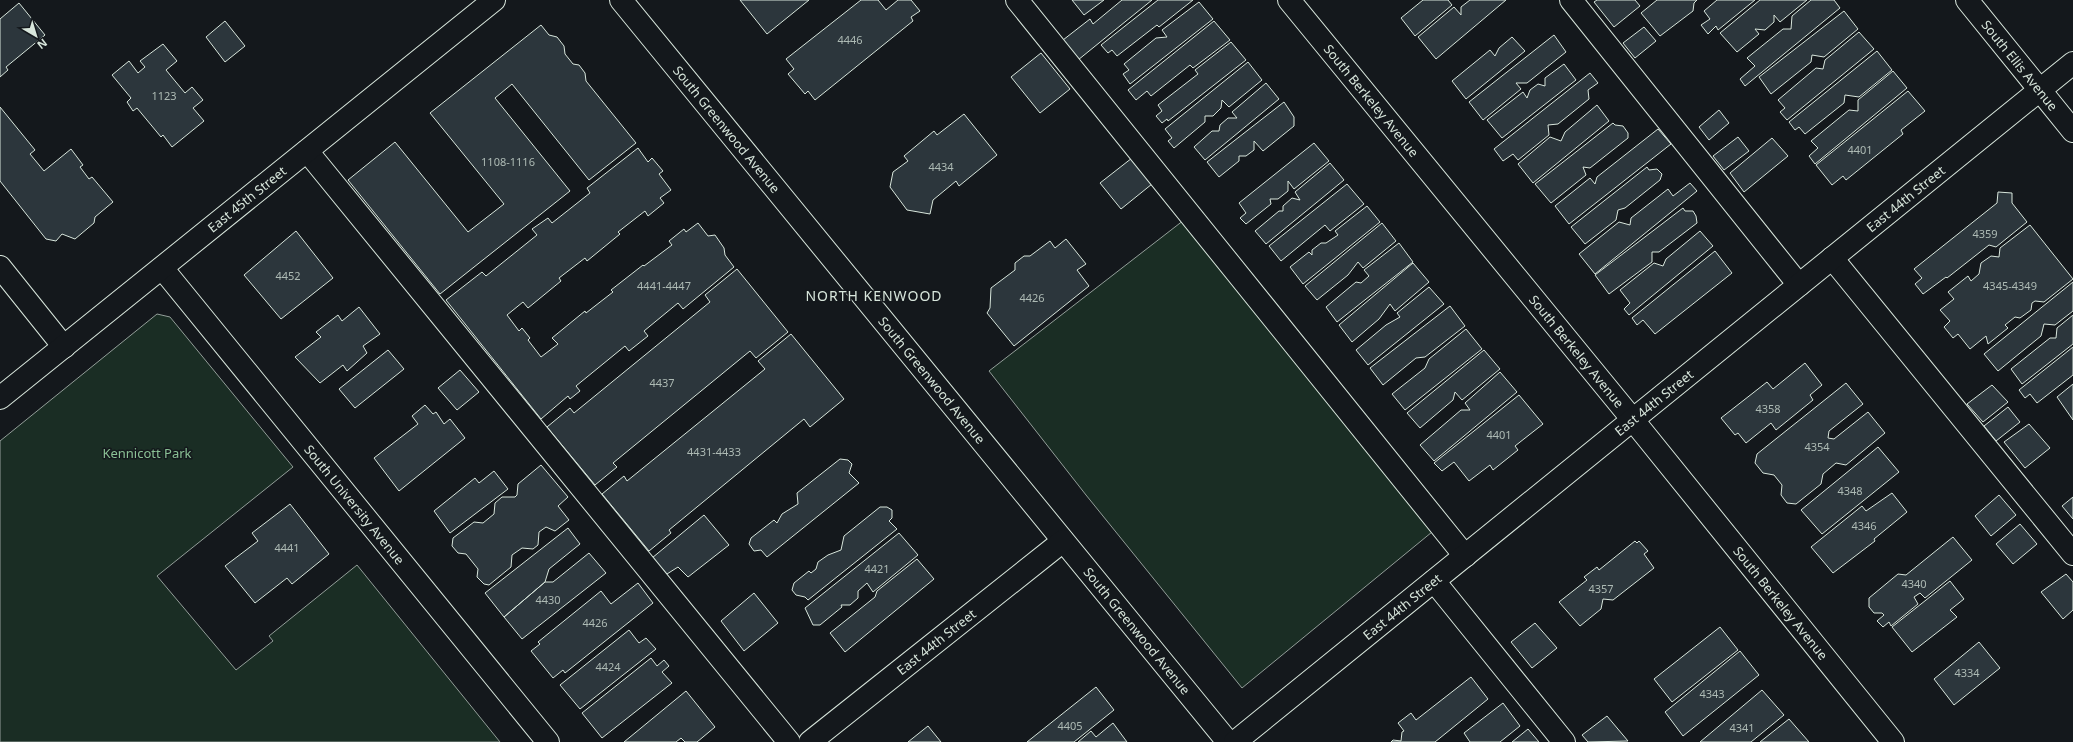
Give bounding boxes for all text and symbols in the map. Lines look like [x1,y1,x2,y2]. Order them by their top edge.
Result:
north arrow [16,16,56,56]
street label: South Ellis Avenue [1978,16,2062,114]
house number: 4446 [837,32,863,47]
text: N [34,36,51,53]
street label: South Berkeley Avenue [1320,40,1423,161]
street label: South Greenwood Avenue [669,62,784,197]
house number: 1123 [151,88,177,103]
house number: 4401 [1847,142,1873,157]
house number: 1108-1116 [481,154,535,169]
house number: 4434 [928,159,954,174]
street label: East 44th Street [1862,161,1949,236]
street label: East 45th Street [204,162,290,236]
house number: 4359 [1972,226,1998,241]
house number: 4452 [275,268,301,283]
house number: 4441-4447 [637,278,691,293]
house number: 4345-4349 [1983,278,2037,293]
district label: NORTH KENWOOD [805,286,943,305]
house number: 4426 [1019,290,1045,305]
street label: South Berkeley Avenue [1525,291,1628,411]
street label: South Greenwood Avenue [874,313,989,447]
street label: East 44th Street [1611,365,1697,440]
house number: 4437 [649,375,675,390]
house number: 4358 [1755,401,1781,416]
house number: 4401 [1486,427,1512,442]
house number: 4354 [1804,439,1830,454]
street label: South University Avenue [300,441,409,568]
park label: Kennicott Park [102,444,192,462]
house number: 4431-4433 [687,444,741,459]
house number: 4348 [1837,483,1863,498]
house number: 4346 [1851,518,1877,533]
house number: 4441 [274,540,300,555]
street label: South Berkeley Avenue [1729,542,1832,663]
house number: 4421 [864,561,890,576]
street label: South Greenwood Avenue [1080,563,1195,698]
street label: East 44th Street [1359,569,1445,644]
house number: 4340 [1901,576,1927,591]
house number: 4357 [1588,581,1614,596]
house number: 4430 [535,592,561,607]
street label: East 44th Street [893,605,980,679]
house number: 4426 [582,615,608,630]
house number: 4424 [595,659,621,674]
house number: 4334 [1954,665,1980,680]
house number: 4343 [1699,686,1725,701]
house number: 4405 [1057,718,1083,733]
house number: 4341 [1729,720,1755,735]

